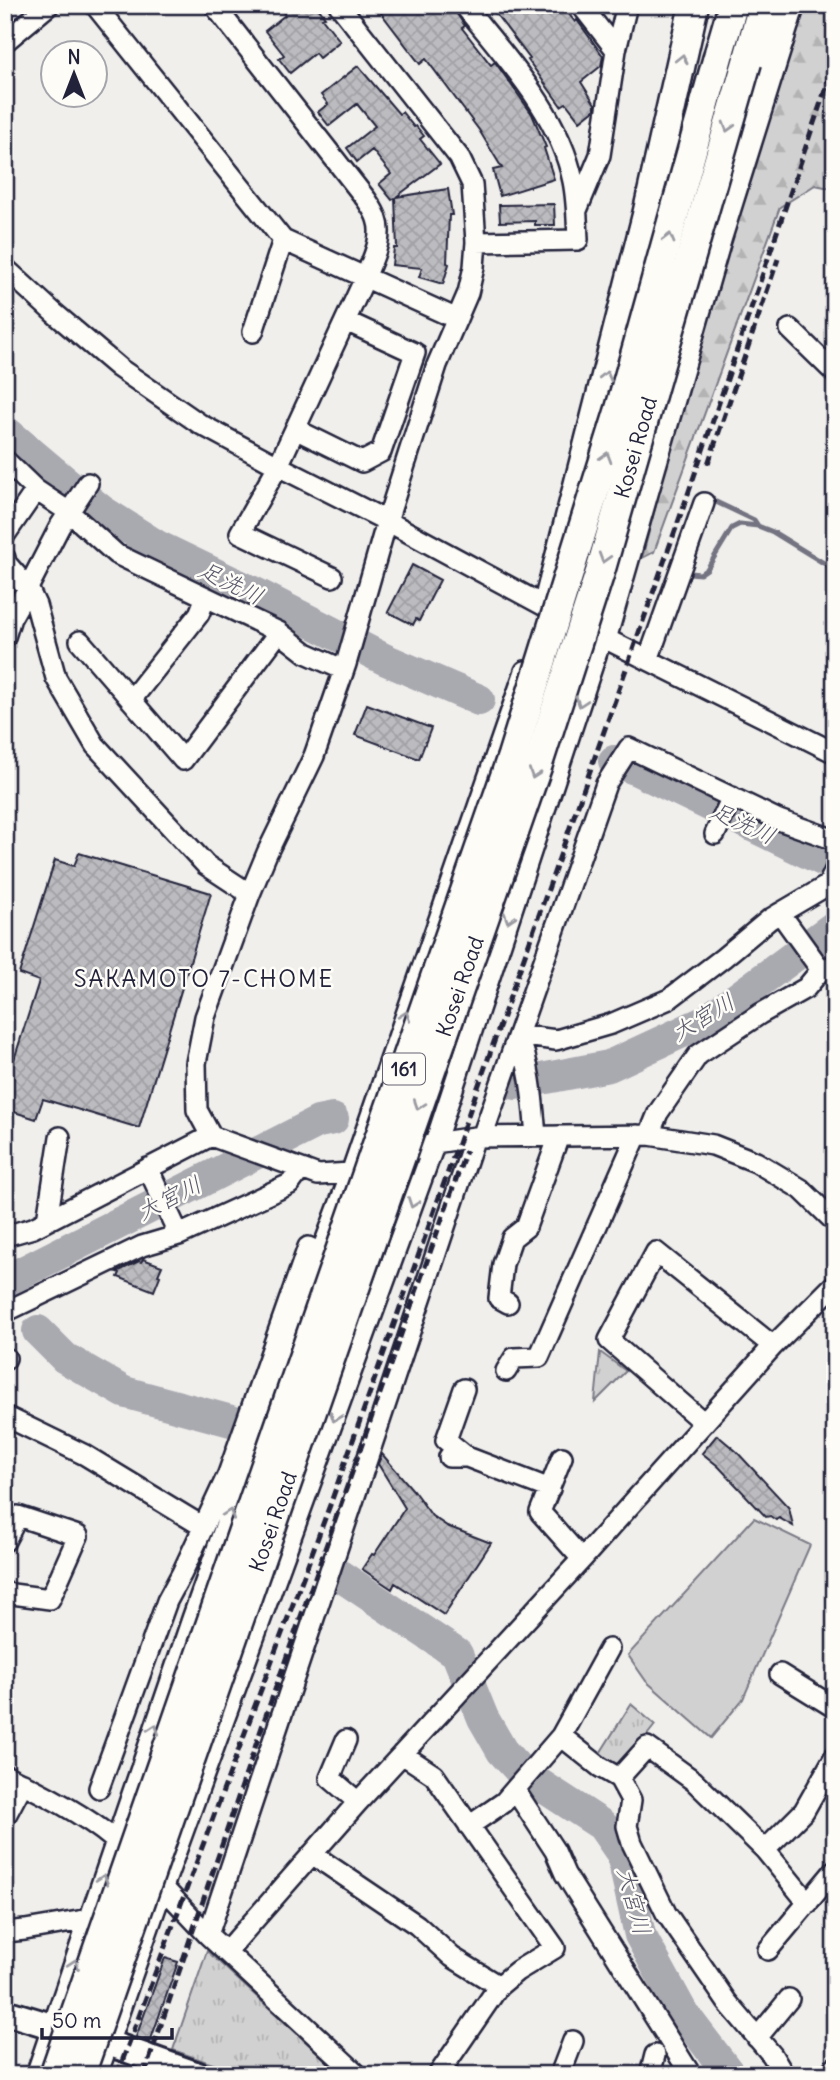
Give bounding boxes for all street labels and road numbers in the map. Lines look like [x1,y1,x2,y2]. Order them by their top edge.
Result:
street label: Kosei Road [608,393,663,501]
street label: Kosei Road [430,933,490,1040]
road number: 161 [383,1054,425,1084]
street label: Kosei Road [243,1468,303,1575]

